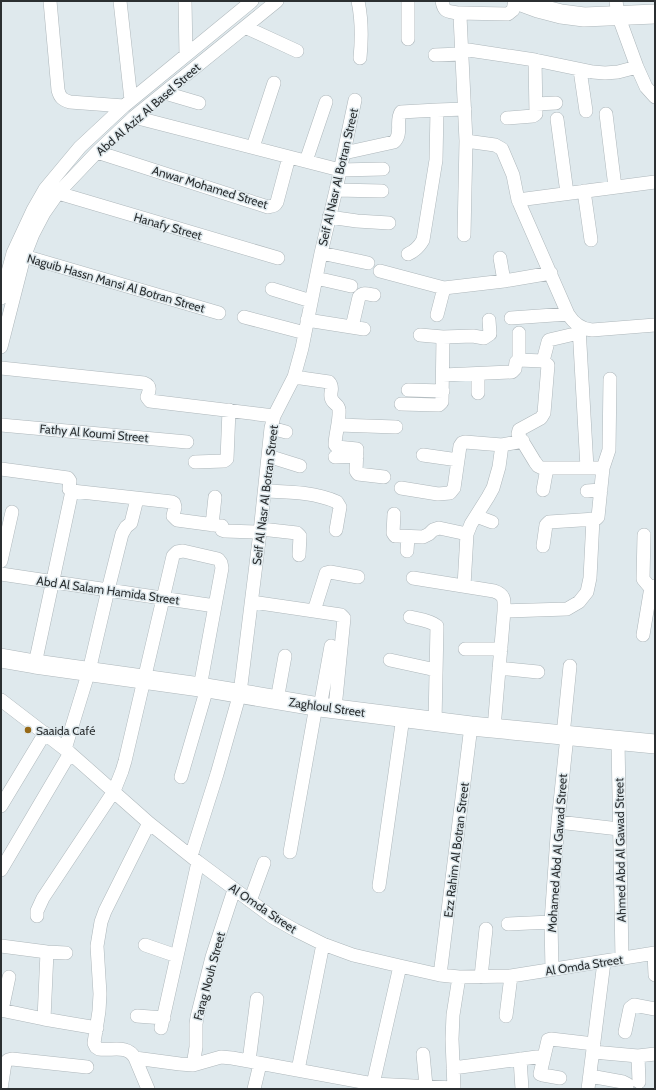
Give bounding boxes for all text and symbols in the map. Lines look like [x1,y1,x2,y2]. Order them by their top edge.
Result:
street label: Abd Al Aziz Al Basel Street [93,60,203,158]
street label: Seif Al Nasr Al Botran Street [315,107,361,247]
street label: Anwar Mohamed Street [150,162,270,212]
street label: Hanafy Street [132,209,204,243]
street label: Naguib Hassn Mansi Al Botran Street [25,250,207,316]
street label: Fathy Al Koumi Street [39,421,149,445]
street label: Seif Al Nasr Al Botran Street [249,424,281,566]
street label: Abd Al Salam Hamida Street [36,573,180,607]
street label: Zaghloul Street [288,694,366,720]
place label: Saaida Café [36,723,95,738]
marker: Saaida Café [23,725,33,735]
street label: Mohamed Abd Al Gawad Street [544,773,570,933]
street label: Ahmed Abd Al Gawad Street [611,778,629,922]
street label: Ezz Rahim Al Botran Street [440,782,472,918]
street label: Al Omda Street [226,880,300,936]
street label: Farag Nouh Street [190,930,228,1022]
street label: Al Omda Street [544,951,624,979]

